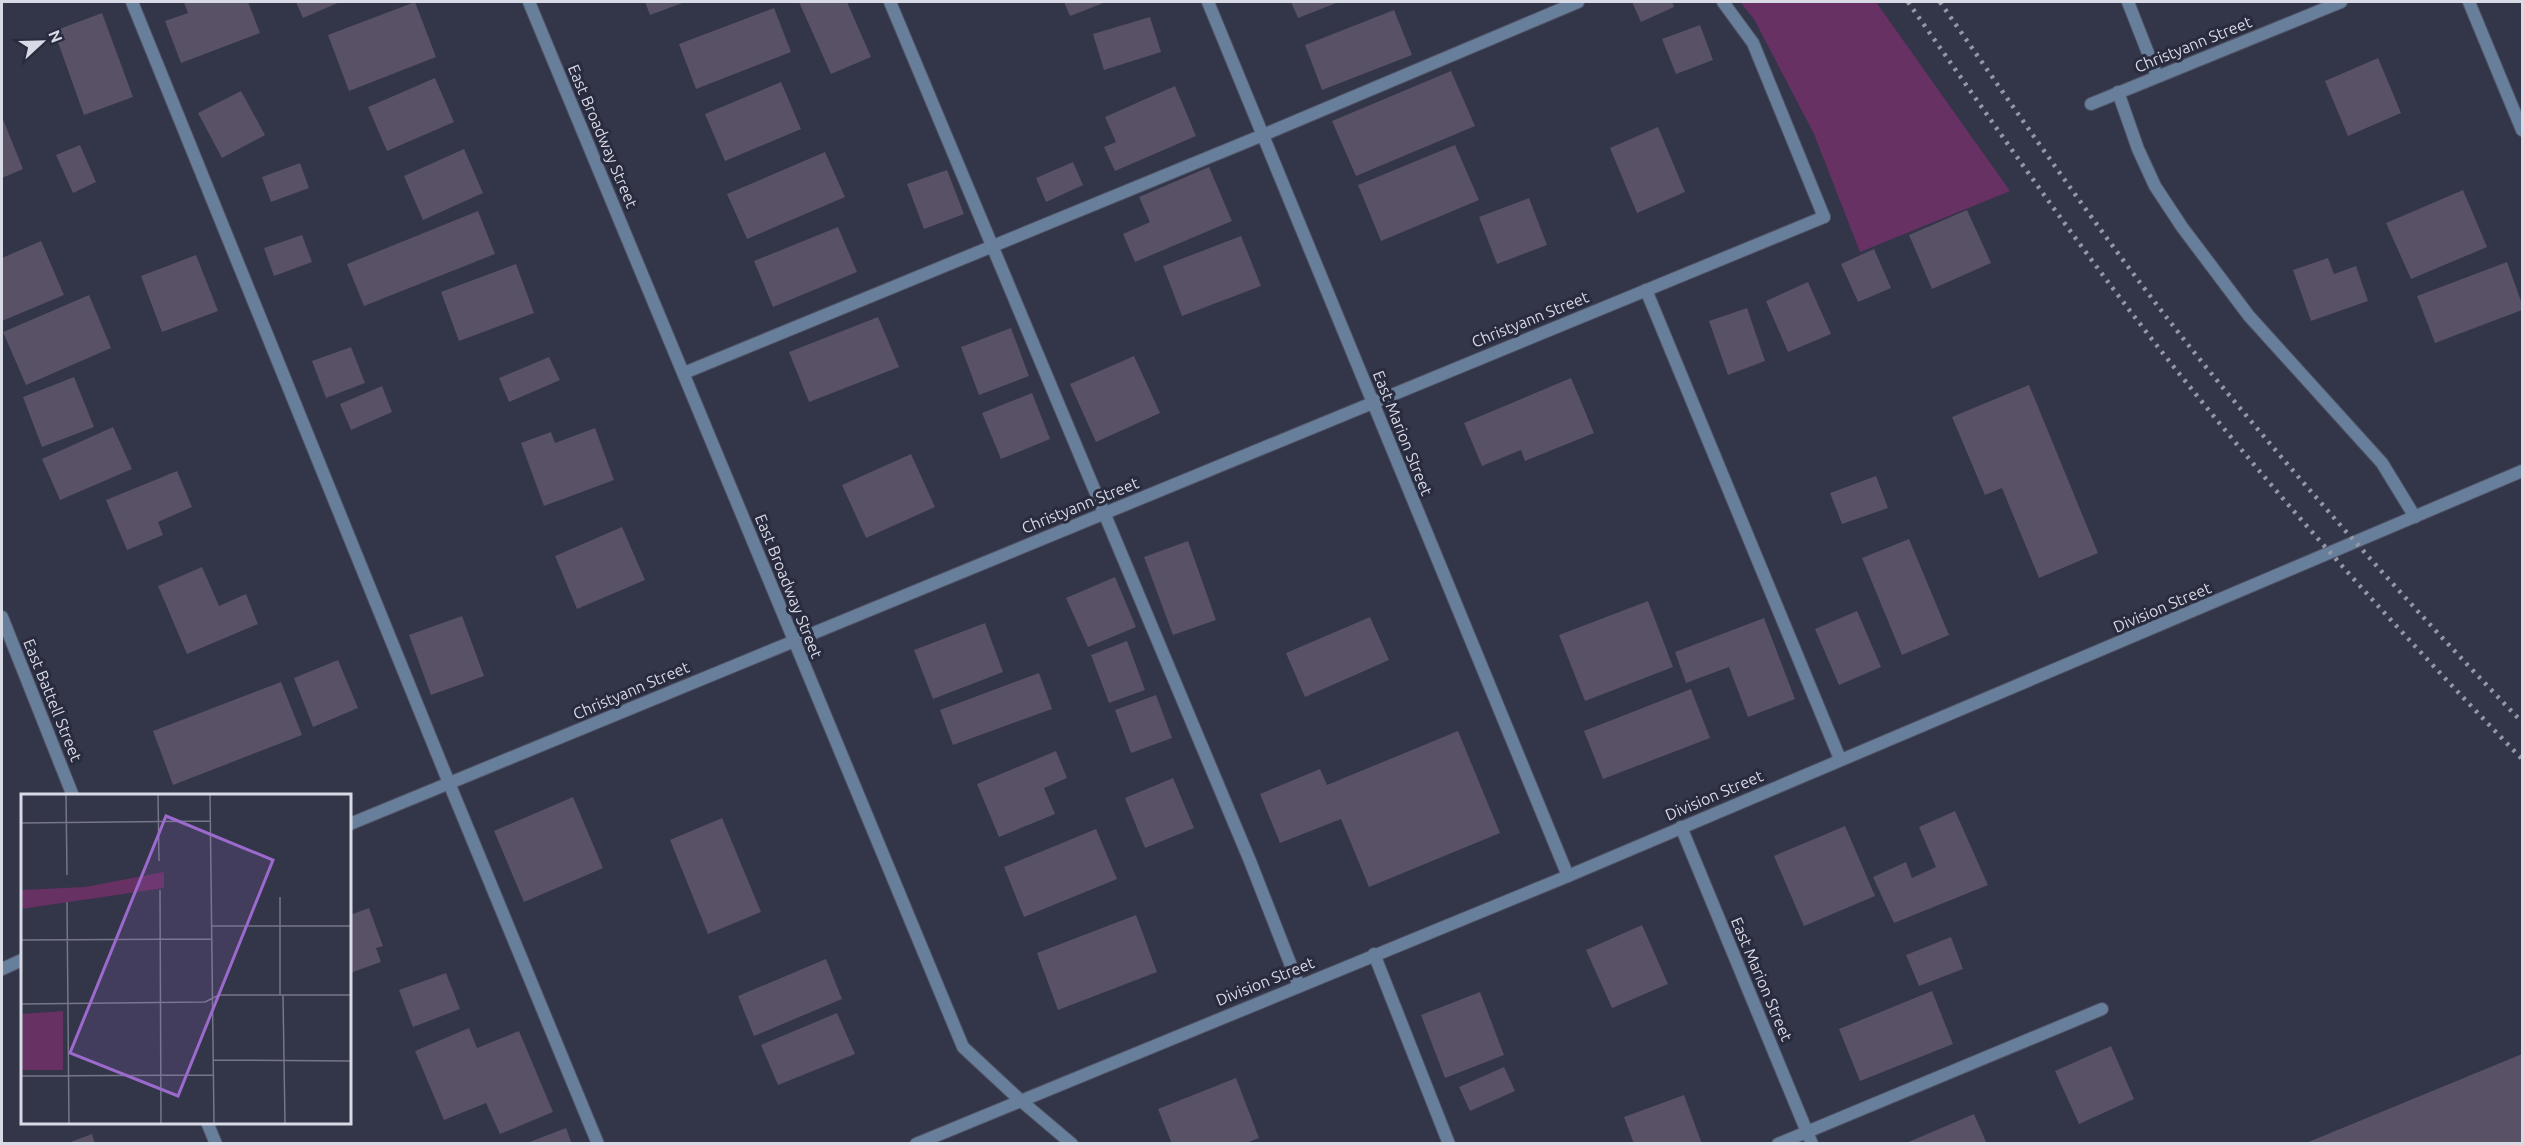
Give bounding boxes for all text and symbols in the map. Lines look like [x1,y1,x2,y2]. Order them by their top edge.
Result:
north arrow [12,12,72,72]
street label: Christyann Street [2132,12,2255,76]
text: N [45,27,66,45]
street label: East Broadway Street [565,62,642,211]
street label: Christyann Street [1469,287,1592,351]
street label: East Marion Street [1370,368,1437,499]
street label: Christyann Street [1019,473,1142,537]
street label: East Broadway Street [752,511,826,661]
street label: Division Street [2110,578,2214,636]
street label: East Battell Street [20,636,86,765]
street label: Christyann Street [570,657,693,723]
street label: Division Street [1662,766,1766,824]
inset map [21,794,351,1124]
street label: East Marion Street [1728,914,1797,1044]
street label: Division Street [1213,953,1317,1009]

